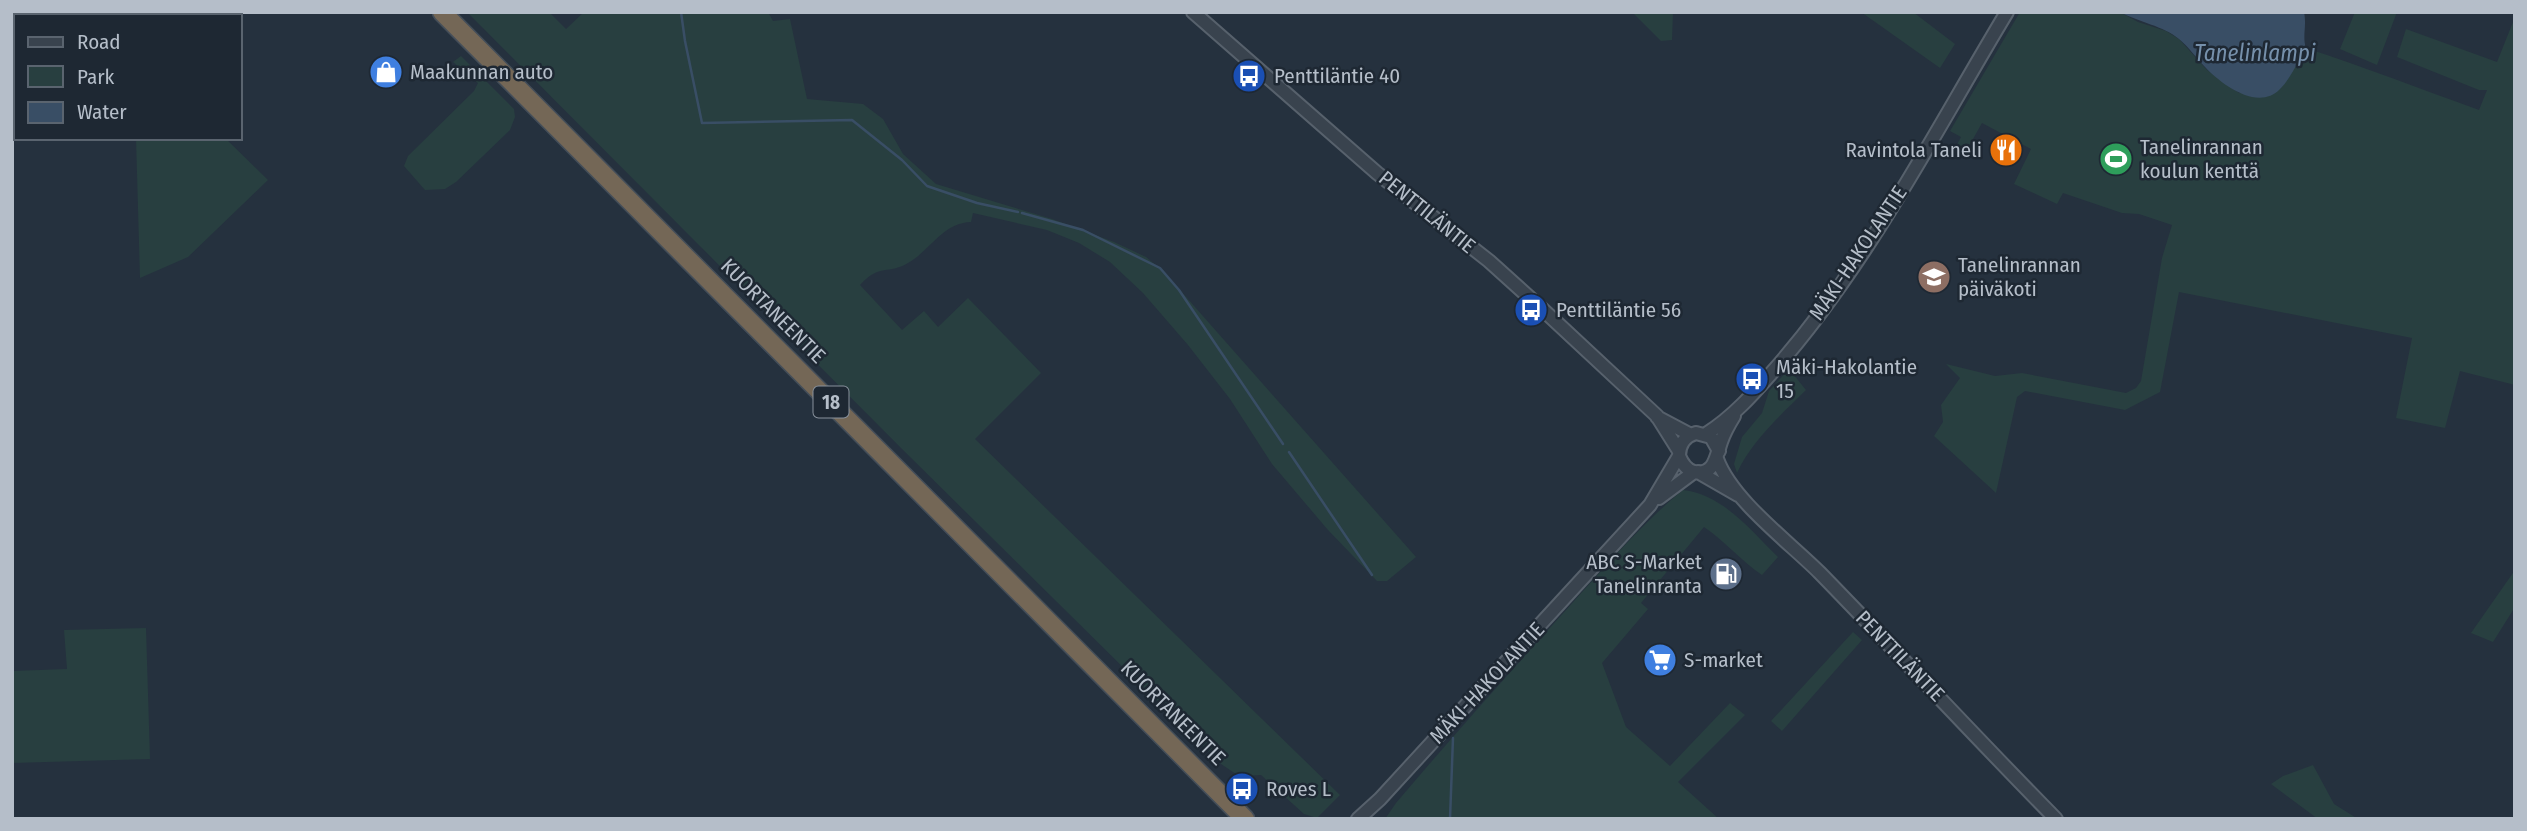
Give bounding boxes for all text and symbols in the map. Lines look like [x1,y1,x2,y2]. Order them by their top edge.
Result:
legend [14,14,242,140]
text: Road [77,29,121,55]
water label: Tanelinlampi [2194,39,2316,67]
shop icon: Maakunnan auto [367,53,405,91]
bus stop icon: Penttiläntie 40 [1230,57,1268,95]
place label: Maakunnan auto [410,59,553,85]
place label: Penttiläntie 40 [1274,63,1400,89]
text: Park [77,64,115,90]
text: Water [77,99,127,125]
restaurant icon: Ravintola Taneli [1987,131,2025,169]
place label: Tanelinrannan koulun kenttä [2140,134,2263,184]
place label: Ravintola Taneli [1846,137,1982,163]
sports icon: Tanelinrannan koulun kenttä [2097,140,2135,178]
street label: PENTTILÄNTIE [1373,165,1481,259]
street label: MÄKI-HAKOLANTIE [1804,181,1913,325]
place label: Tanelinrannan päiväkoti [1958,252,2081,302]
street label: KUORTANEENTIE [715,253,831,369]
school or university icon: Tanelinrannan päiväkoti [1915,258,1953,296]
bus stop icon: Penttiläntie 56 [1512,291,1550,329]
place label: Penttiläntie 56 [1556,297,1681,323]
place label: Mäki-Hakolantie 15 [1776,354,1917,404]
bus stop icon: Mäki-Hakolantie 15 [1733,360,1771,398]
road number: 18 [814,386,848,418]
place label: ABC S-Market Tanelinranta [1586,549,1702,599]
fuel station icon: ABC S-Market Tanelinranta [1707,555,1745,593]
street label: PENTTILÄNTIE [1850,605,1950,707]
street label: MÄKI-HAKOLANTIE [1424,617,1550,749]
supermarket icon: S-market [1641,641,1679,679]
place label: S-market [1684,647,1763,673]
street label: KUORTANEENTIE [1115,655,1231,771]
bus stop icon: Roves L [1223,770,1261,808]
place label: Roves L [1266,776,1332,802]

